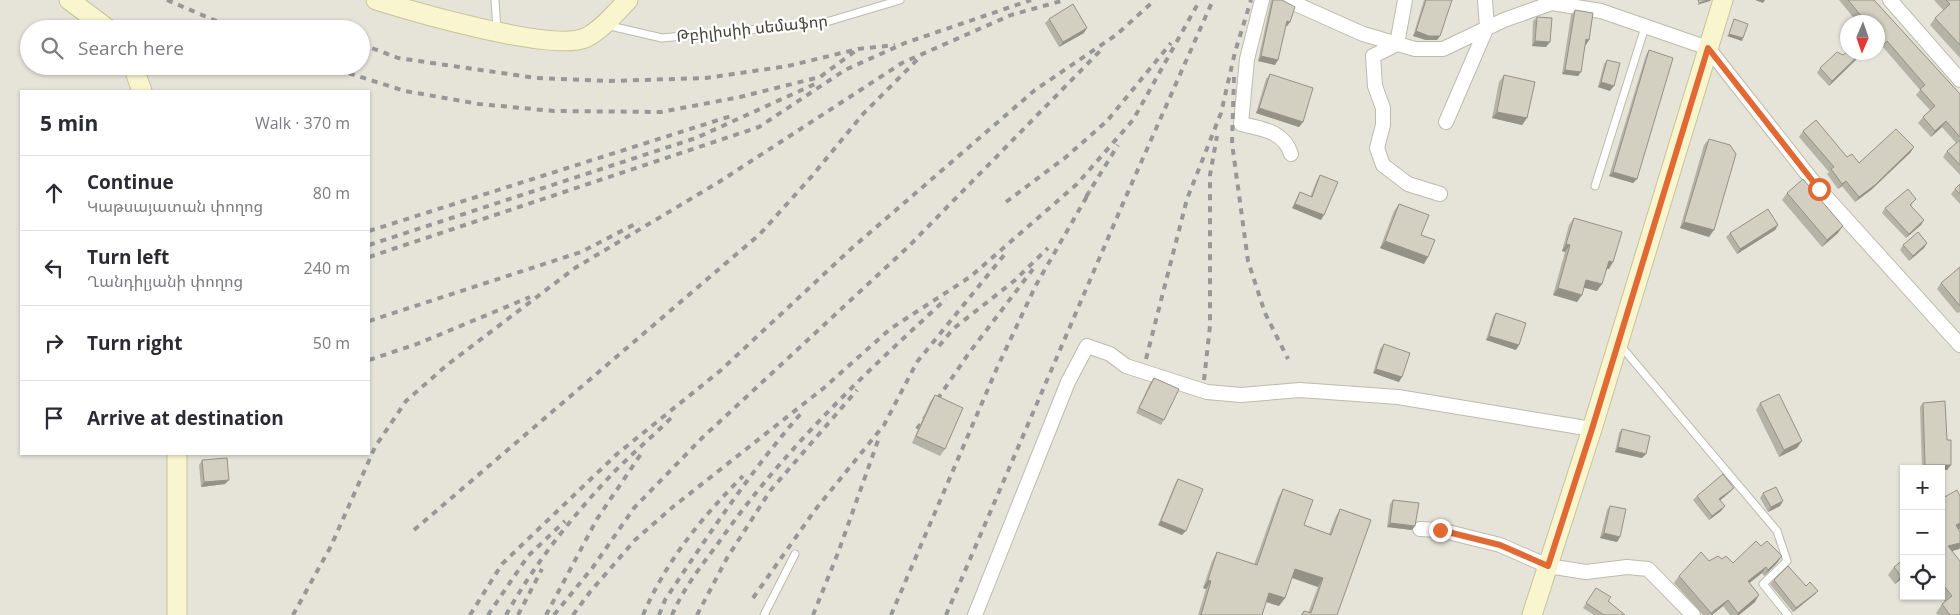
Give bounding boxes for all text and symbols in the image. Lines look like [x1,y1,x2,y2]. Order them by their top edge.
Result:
street label: Թբիլիսիի սեմաֆոր [675,9,829,47]
north arrow [1840,15,1885,60]
search box [20,20,370,75]
icon: search [38,34,66,62]
text: Search here [78,35,184,61]
text: 5 min [40,109,98,137]
text: Walk · 370 m [255,112,350,134]
text: Continue [87,169,174,195]
route start [1808,178,1831,201]
icon: ahead [40,179,68,207]
text: 80 m [313,182,350,204]
text: Կաթսայատան փողոց [87,195,263,217]
text: Turn left [87,244,169,270]
icon: left [40,254,68,282]
text: 240 m [304,257,350,279]
text: Ղանդիլյանի փողոց [87,270,243,292]
icon: right [40,329,68,357]
text: Turn right [87,330,182,356]
text: 50 m [313,332,350,354]
icon: arrive [40,404,68,432]
text: Arrive at destination [87,405,284,431]
map controls [1900,465,1945,600]
button: + [1900,465,1945,510]
button: − [1900,510,1945,555]
route end [1429,519,1452,542]
button: locate [1900,555,1945,600]

